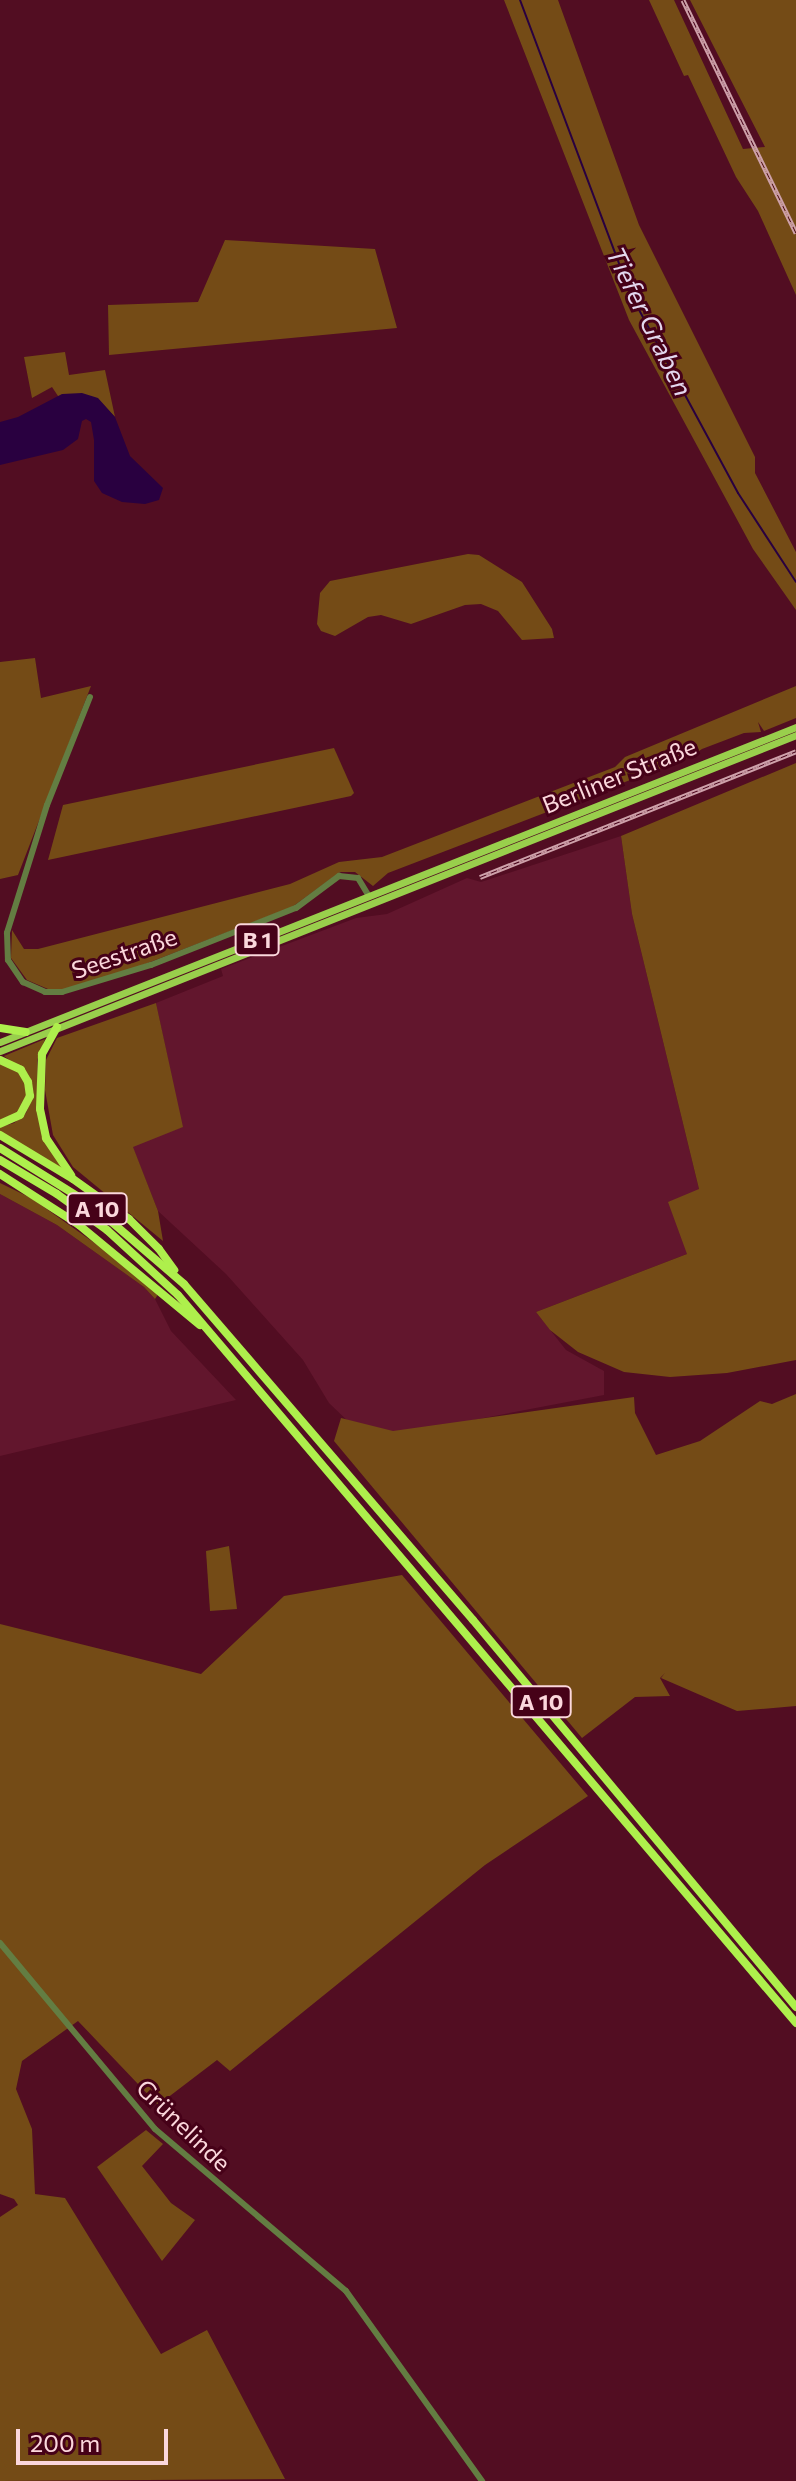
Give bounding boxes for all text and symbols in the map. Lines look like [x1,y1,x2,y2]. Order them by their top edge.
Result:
water label: Tiefer Graben [600,241,700,401]
street label: Berliner Straße [538,731,700,819]
street label: Seestraße [68,922,180,984]
road number: B 1 [233,922,281,958]
road number: A 10 [65,1191,129,1227]
road number: A 10 [509,1684,573,1720]
street label: Grünelinde [131,2073,237,2177]
scale bar [20,2413,172,2463]
text: 200 m [30,2428,100,2457]

